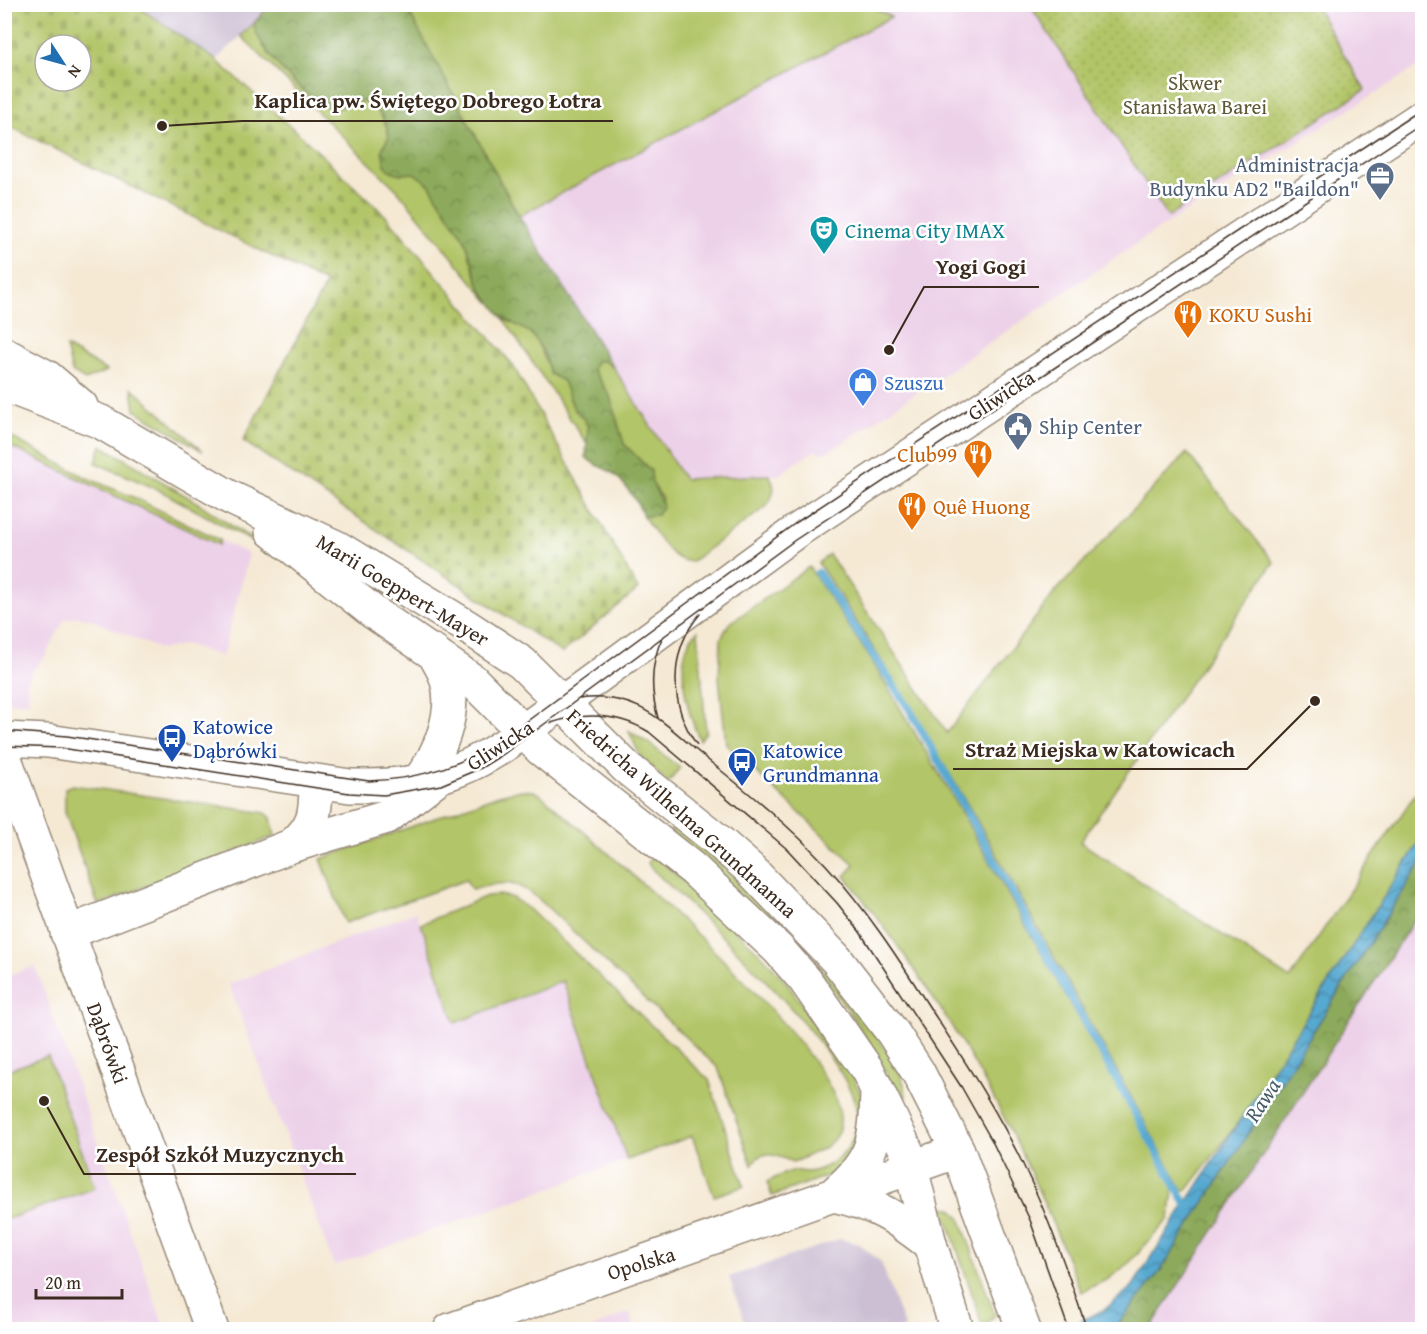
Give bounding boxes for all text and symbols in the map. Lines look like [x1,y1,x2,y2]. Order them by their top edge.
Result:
north arrow [33,33,93,93]
text: N [62,60,88,83]
park label: Skwer Stanisława Barei [1123,67,1267,122]
callout: Kaplica pw. Świętego Dobrego Łotra [242,81,613,121]
text: Kaplica pw. Świętego Dobrego Łotra [254,84,602,116]
place label: Administracja Budynku AD2 "Baildon" [1150,149,1359,204]
office icon: Administracja Budynku AD2 "Baildon" [1364,160,1396,202]
theatre icon: Cinema City IMAX [808,214,840,256]
place label: Cinema City IMAX [845,215,1005,246]
callout: Yogi Gogi [924,247,1039,287]
text: Yogi Gogi [936,250,1027,282]
restaurant icon: KOKU Sushi [1172,298,1204,340]
place label: KOKU Sushi [1209,299,1312,330]
street label: Gliwicka [961,362,1041,428]
shop icon: Szuszu [847,366,879,408]
place label: Szuszu [884,367,944,398]
public building icon: Ship Center [1002,410,1034,452]
place label: Ship Center [1039,411,1142,442]
restaurant icon: Club99 [962,438,994,480]
place label: Club99 [897,439,957,470]
restaurant icon: Quê Huong [896,490,928,532]
place label: Quê Huong [933,491,1030,522]
street label: Marii Goeppert-Mayer [311,526,496,654]
street label: Friedricha Wilhelma Grundmanna [560,701,804,925]
place label: Katowice Dąbrówki [193,711,277,766]
street label: Gliwicka [460,712,540,778]
bus stop icon: Katowice Dąbrówki [156,722,188,764]
callout: Straż Miejska w Katowicach [953,729,1247,769]
text: Straż Miejska w Katowicach [965,733,1235,765]
place label: Katowice Grundmanna [763,735,879,790]
bus stop icon: Katowice Grundmanna [726,746,758,788]
street label: Dąbrówki [79,998,137,1088]
water label: Rawa [1236,1072,1288,1129]
callout: Zespół Szkół Muzycznych [84,1134,356,1174]
text: Zespół Szkół Muzycznych [96,1138,344,1170]
street label: Opolska [603,1238,679,1288]
scale bar [36,1262,122,1300]
text: 20 m [45,1269,81,1296]

